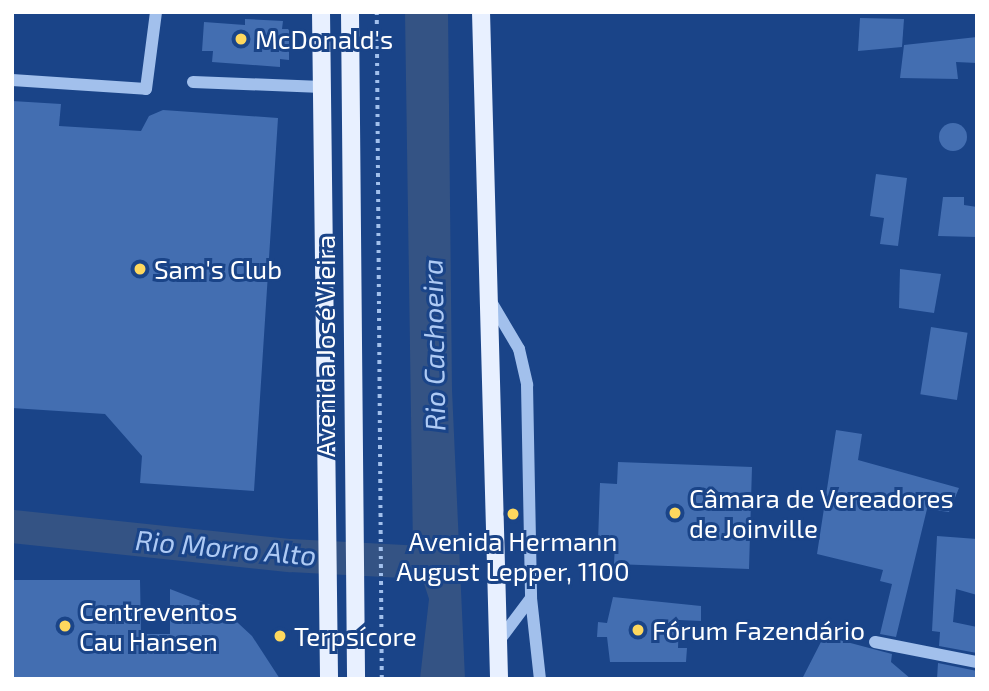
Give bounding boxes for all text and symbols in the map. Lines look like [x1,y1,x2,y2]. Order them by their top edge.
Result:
place label: McDonald's [255,23,393,55]
marker: McDonald's [233,31,249,47]
street label: Avenida José Vieira [309,234,341,458]
place label: Sam's Club [154,253,282,285]
water label: Rio Cachoeira [415,259,451,431]
marker: Sam's Club [132,261,148,277]
place label: Câmara de Vereadores de Joinville [689,482,954,544]
marker: Câmara de Vereadores de Joinville [667,505,683,521]
marker: Avenida Hermann August Lepper, 1100 [505,506,521,522]
water label: Rio Morro Alto [134,522,318,572]
place label: Avenida Hermann August Lepper, 1100 [396,525,630,586]
place label: Centreventos Cau Hansen [79,595,237,656]
place label: Fórum Fazendário [652,614,865,646]
marker: Centreventos Cau Hansen [57,618,73,634]
place label: Terpsícore [294,620,417,652]
marker: Fórum Fazendário [630,622,646,638]
marker: Terpsícore [272,628,288,644]

